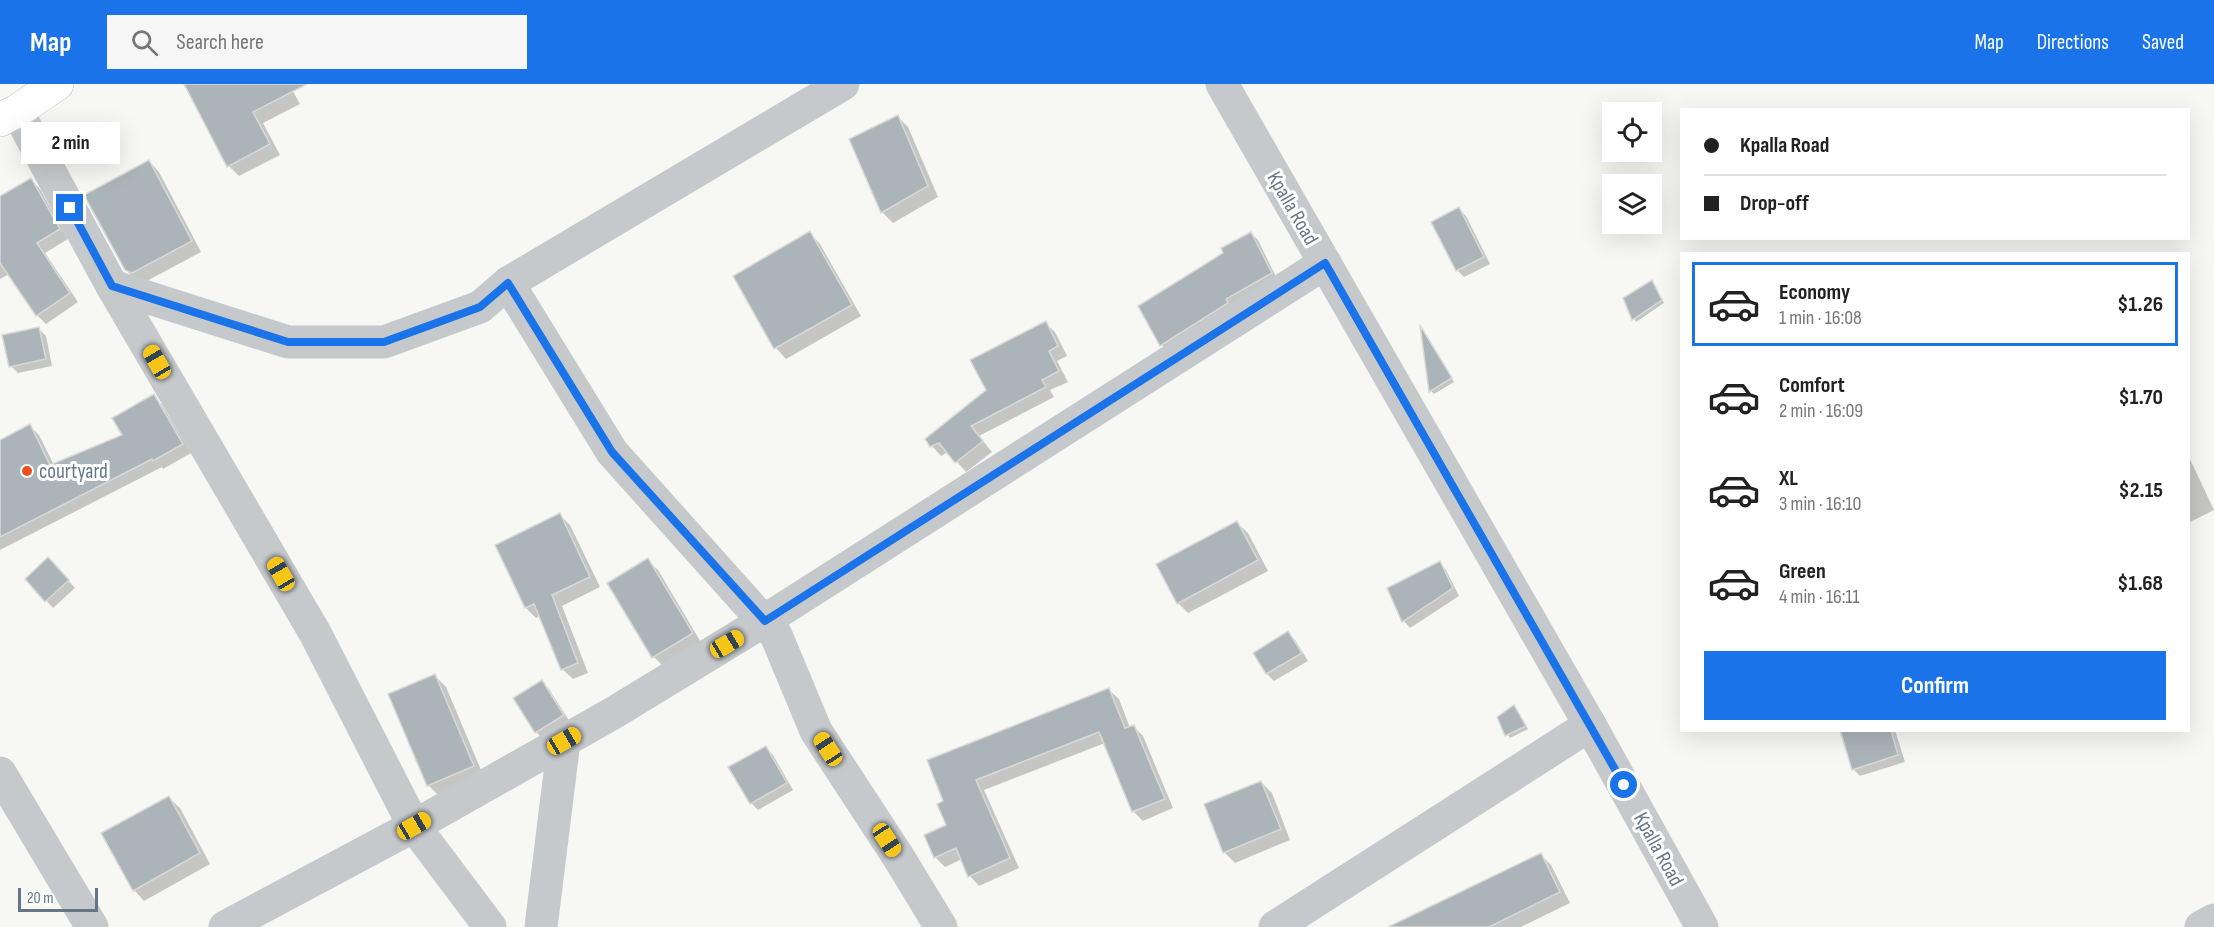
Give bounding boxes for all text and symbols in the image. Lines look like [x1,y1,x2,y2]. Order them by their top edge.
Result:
search box [107,15,527,69]
text: Map [30,26,71,59]
icon: search [128,26,161,59]
text: Search here [176,29,264,56]
text: Map [1974,30,2004,55]
text: Directions [2037,30,2109,55]
text: Saved [2142,30,2184,55]
map controls [1602,102,1662,234]
button: locate [1602,102,1662,162]
callout: 2 min [20,121,119,163]
text: 2 min [51,131,90,155]
text: Kpalla Road [1740,132,1829,159]
street label: Kpalla Road [1262,167,1323,249]
button: layers [1602,174,1662,234]
text: Drop-off [1740,190,1809,217]
route end [56,194,83,221]
icon: car [1707,277,1761,331]
text: Economy [1779,279,1850,306]
text: $1.26 [2117,291,2163,318]
text: 1 min · 16:08 [1779,306,1862,330]
car [140,342,174,382]
icon: car [1707,370,1761,424]
text: Comfort [1779,372,1845,399]
text: $1.70 [2118,384,2163,411]
text: 2 min · 16:09 [1779,399,1863,423]
place label: courtyard [39,459,108,484]
icon: car [1707,463,1761,517]
marker: courtyard [20,464,34,478]
text: XL [1779,465,1798,492]
text: $2.15 [2119,477,2163,504]
text: 3 min · 16:10 [1779,492,1861,516]
car [264,554,298,594]
icon: car [1707,556,1761,610]
text: Green [1779,558,1826,585]
text: $1.68 [2117,570,2163,597]
text: 4 min · 16:11 [1779,585,1860,609]
car [707,627,747,661]
button: Confirm [1704,651,2166,720]
car [544,724,584,758]
car [811,729,845,769]
route start [1610,771,1637,798]
street label: Kpalla Road [1628,808,1689,890]
car [394,809,434,843]
car [870,820,904,860]
scale bar [18,885,98,912]
text: 20 m [27,889,54,908]

